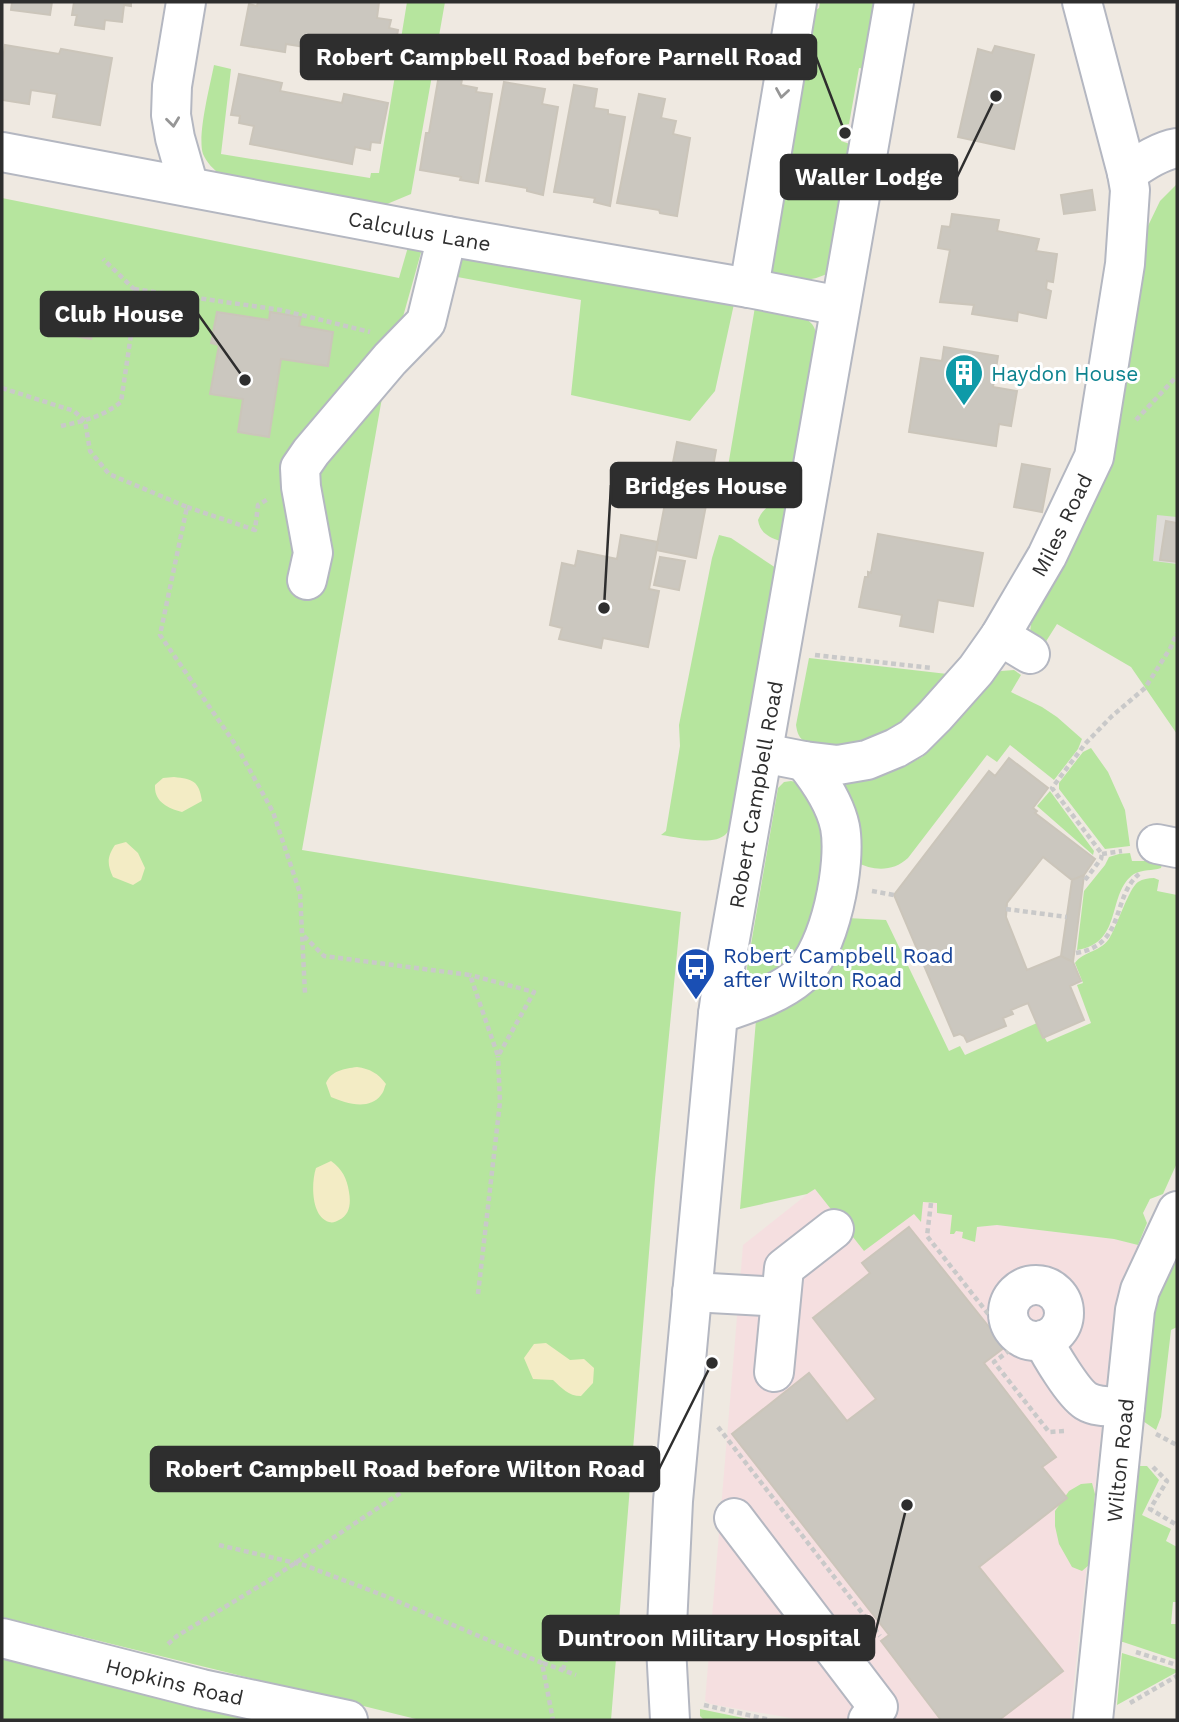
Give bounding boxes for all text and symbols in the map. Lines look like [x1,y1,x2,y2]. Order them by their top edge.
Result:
callout: Robert Campbell Road before Parnell Road [301,35,816,79]
text: Robert Campbell Road before Parnell Road [316,44,802,71]
one-way arrow [775,87,790,99]
one-way arrow [165,116,180,128]
callout: Waller Lodge [781,155,957,199]
text: Waller Lodge [795,164,943,191]
street label: Calculus Lane [346,205,493,256]
callout: Club House [41,292,198,336]
text: Club House [55,301,183,328]
building icon: Haydon House [943,352,985,407]
place label: Haydon House [991,361,1138,386]
callout: Bridges House [611,463,801,507]
street label: Miles Road [1025,469,1097,581]
text: Bridges House [625,473,787,500]
street label: Robert Campbell Road [723,679,788,910]
place label: Robert Campbell Road after Wilton Road [723,943,954,992]
bus stop icon: Robert Campbell Road after Wilton Road [675,946,717,1001]
street label: Wilton Road [1101,1397,1138,1524]
callout: Robert Campbell Road before Wilton Road [151,1447,659,1491]
text: Robert Campbell Road before Wilton Road [165,1456,645,1483]
callout: Duntroon Military Hospital [543,1616,874,1660]
text: Duntroon Military Hospital [558,1625,861,1652]
street label: Hopkins Road [103,1652,246,1710]

